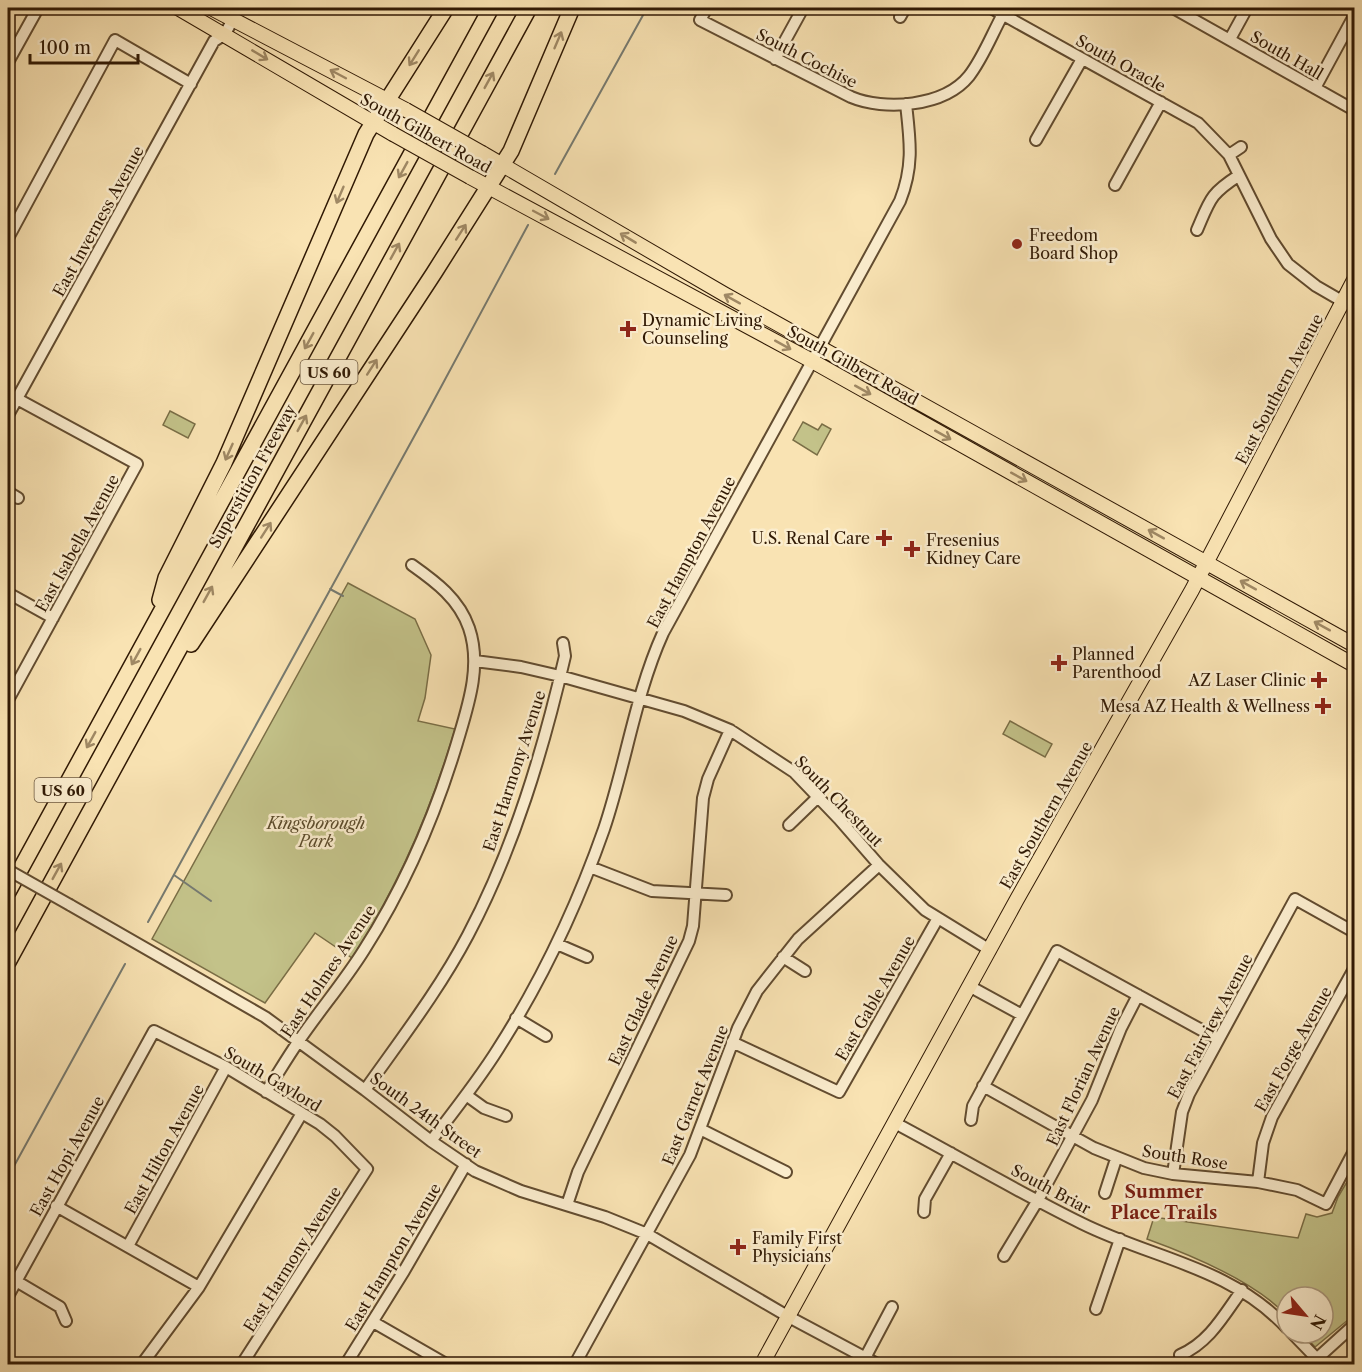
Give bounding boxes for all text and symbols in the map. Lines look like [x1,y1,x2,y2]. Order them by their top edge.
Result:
street label: South Cochise [753,24,861,92]
street label: South Hall [1247,26,1327,84]
scale bar [30,27,138,65]
street label: South Oracle [1073,30,1169,96]
one-way arrow [553,31,564,49]
text: 100 m [39,37,91,59]
one-way arrow [408,49,420,65]
one-way arrow [251,50,268,62]
one-way arrow [330,68,347,80]
one-way arrow [484,72,495,90]
street label: South Gilbert Road [357,89,495,177]
street label: East Inverness Avenue [48,142,148,300]
one-way arrow [397,161,409,178]
one-way arrow [334,186,345,204]
one-way arrow [531,210,549,221]
one-way arrow [454,223,467,240]
place label: Freedom Board Shop [1029,225,1118,263]
one-way arrow [620,232,637,244]
marker: Freedom Board Shop [1010,237,1024,251]
one-way arrow [390,243,402,260]
one-way arrow [724,292,741,304]
place label: Dynamic Living Counseling [642,310,762,348]
street label: East Southern Avenue [1231,310,1327,468]
marker: Dynamic Living Counseling [619,320,637,338]
street label: South Gilbert Road [784,321,922,409]
one-way arrow [303,332,315,349]
one-way arrow [774,340,792,351]
one-way arrow [367,359,379,376]
road number: US 60 [300,360,358,384]
one-way arrow [854,384,871,396]
street label: Superstition Freeway [204,400,300,551]
one-way arrow [297,414,308,432]
one-way arrow [934,429,951,441]
one-way arrow [222,442,234,460]
street label: East Isabella Avenue [31,471,123,615]
one-way arrow [1010,471,1027,483]
street label: East Hampton Avenue [642,473,740,631]
one-way arrow [260,522,272,539]
place label: U.S. Renal Care [751,528,870,548]
one-way arrow [1148,528,1165,540]
marker: U.S. Renal Care [875,529,893,547]
place label: Fresenius Kidney Care [926,530,1021,568]
marker: Fresenius Kidney Care [903,540,921,558]
one-way arrow [1240,579,1257,591]
one-way arrow [203,585,214,603]
one-way arrow [1313,620,1331,631]
place label: Planned Parenthood [1072,644,1162,682]
one-way arrow [130,648,141,666]
marker: Planned Parenthood [1050,654,1068,672]
place label: AZ Laser Clinic [1187,670,1306,690]
marker: AZ Laser Clinic [1310,671,1328,689]
street label: East Harmony Avenue [478,688,550,854]
place label: Mesa AZ Health & Wellness [1100,696,1310,716]
marker: Mesa AZ Health & Wellness [1314,697,1332,715]
one-way arrow [85,731,97,748]
street label: East Southern Avenue [995,737,1097,892]
street label: South Chestnut [791,751,888,851]
road number: US 60 [34,778,92,802]
park label: Kingsborough Park [265,813,365,851]
one-way arrow [52,862,63,880]
street label: East Holmes Avenue [276,901,380,1041]
street label: East Glade Avenue [604,932,682,1068]
street label: East Gable Avenue [831,932,919,1064]
street label: East Fairview Avenue [1163,950,1257,1102]
street label: East Forge Avenue [1250,983,1336,1115]
street label: East Florian Avenue [1042,1003,1124,1149]
street label: East Garnet Avenue [658,1022,732,1168]
street label: South Gaylord [221,1042,325,1116]
street label: South 24th Street [366,1068,486,1162]
street label: East Hilton Avenue [120,1080,208,1218]
street label: East Hopi Avenue [26,1092,108,1220]
street label: South Rose [1141,1140,1229,1174]
street label: South Briar [1008,1160,1094,1218]
street label: East Hampton Avenue [341,1179,445,1335]
district label: Summer Place Trails [1111,1181,1217,1224]
street label: East Harmony Avenue [239,1182,345,1336]
place label: Family First Physicians [752,1228,842,1266]
marker: Family First Physicians [729,1238,747,1256]
north arrow [1275,1285,1335,1345]
text: N [1306,1311,1330,1333]

